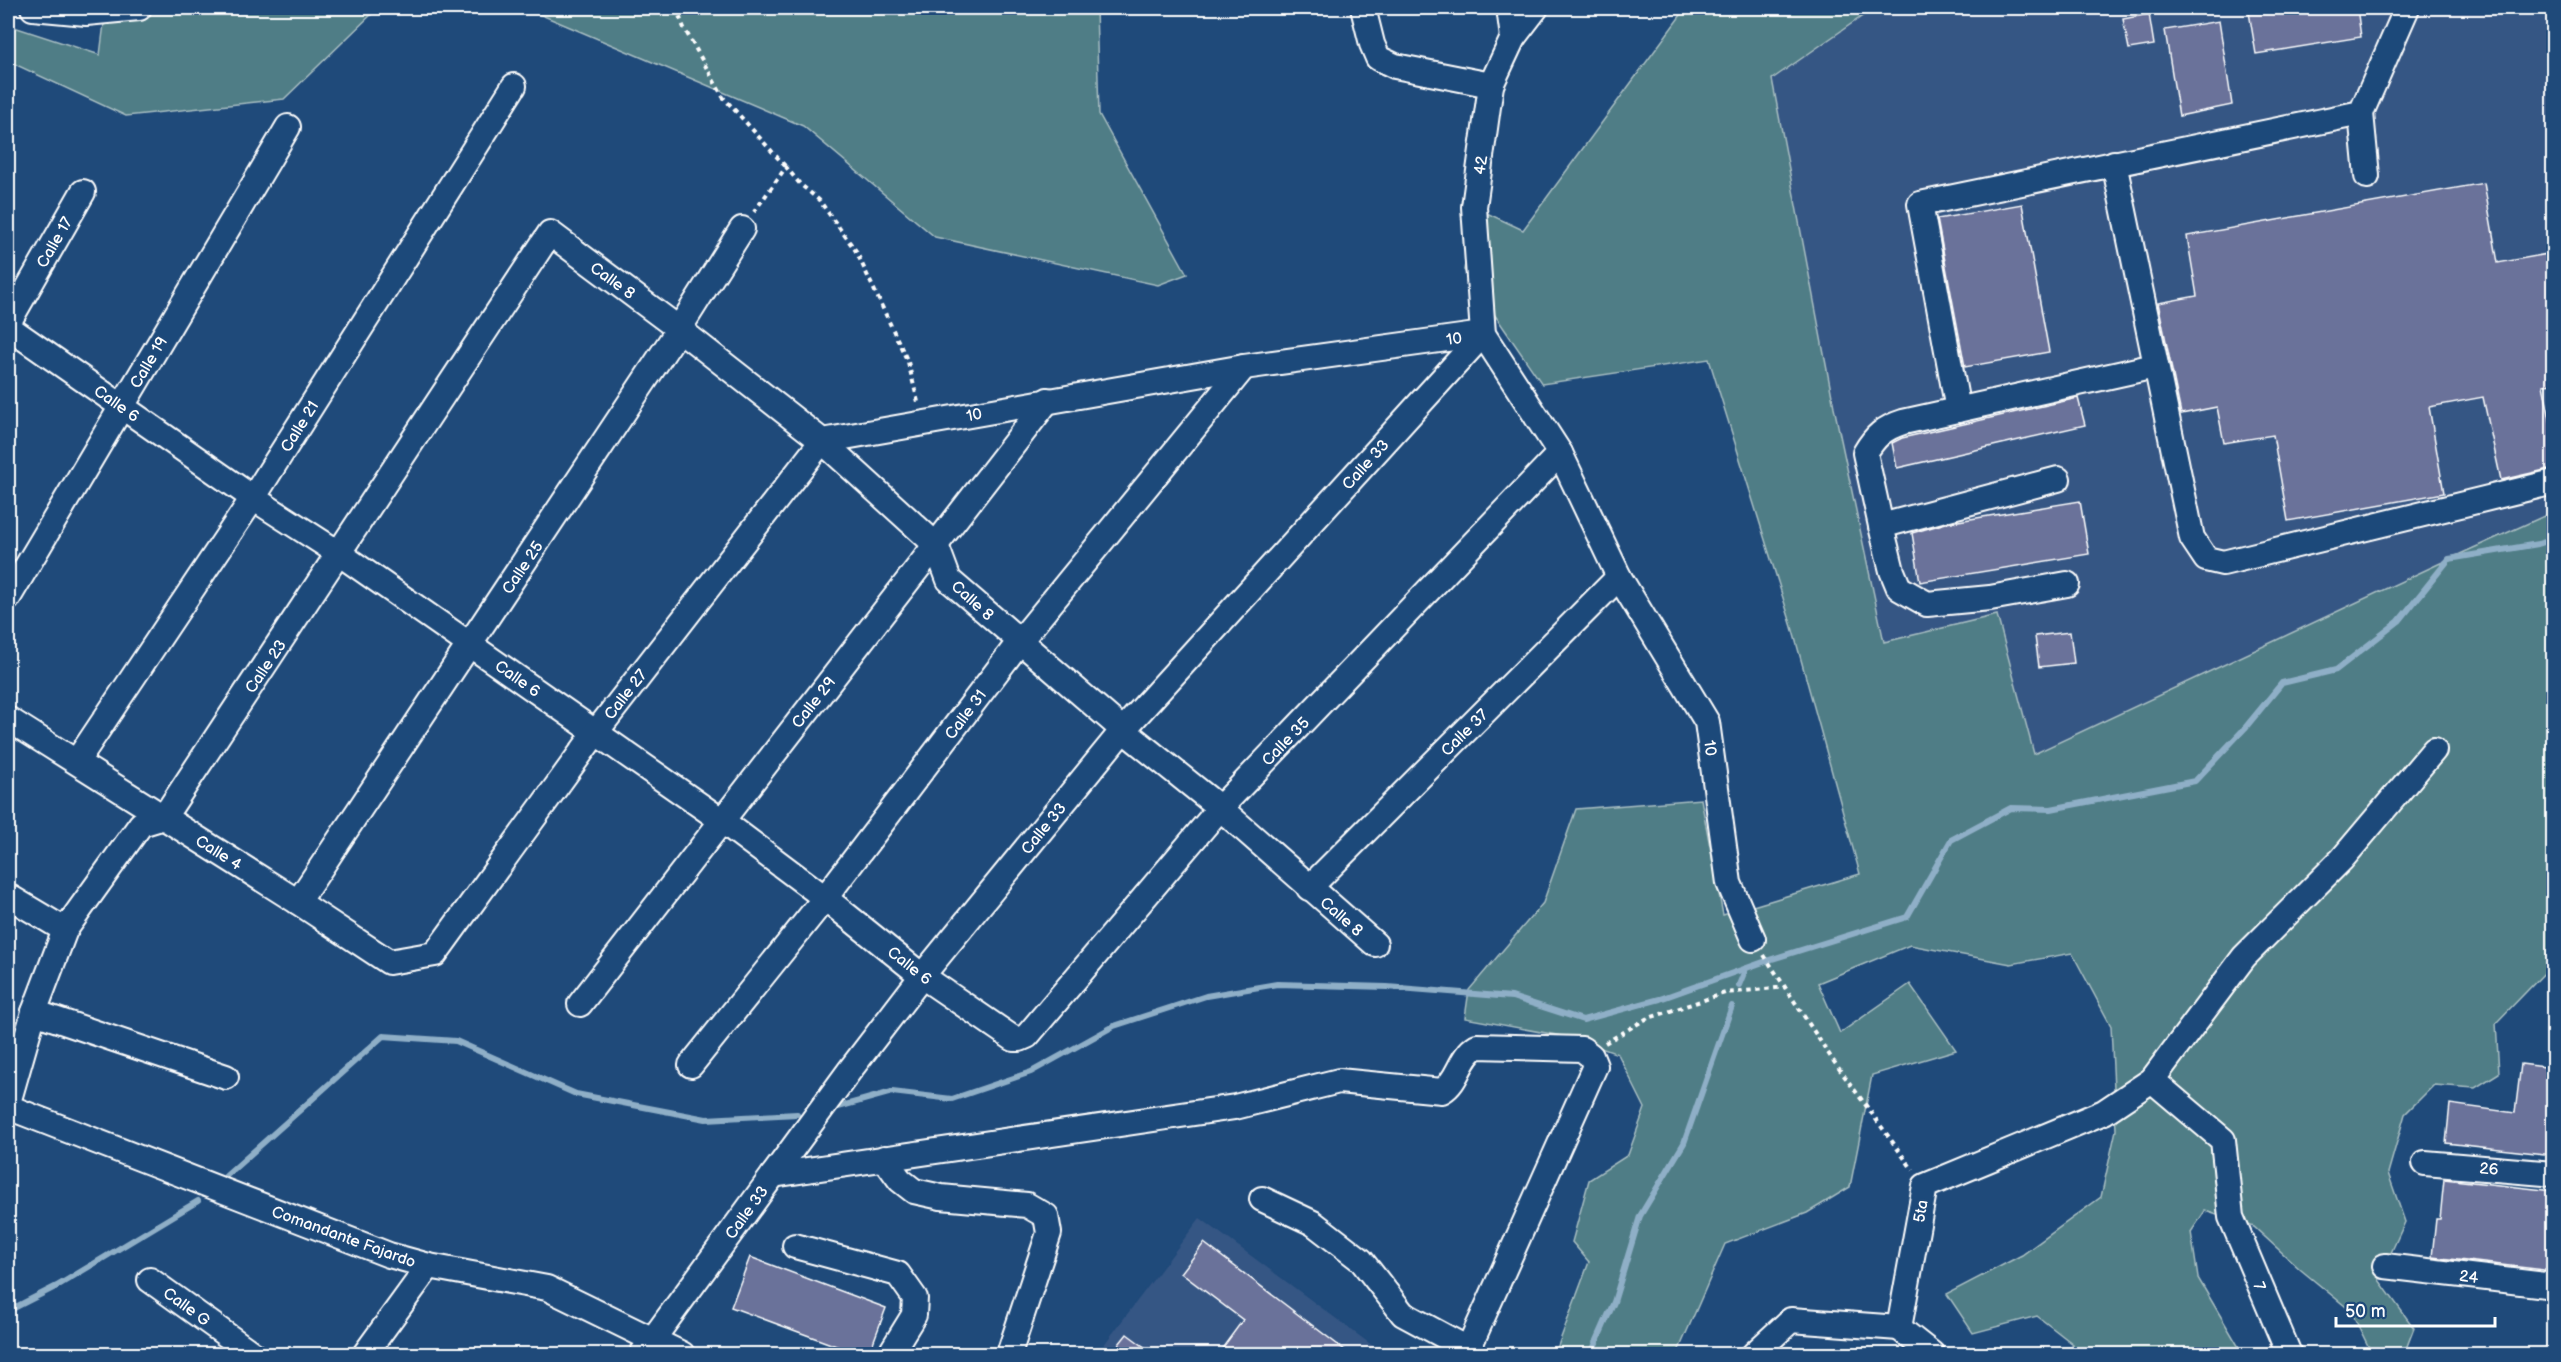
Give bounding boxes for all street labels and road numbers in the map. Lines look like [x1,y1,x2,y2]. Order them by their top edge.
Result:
street label: 42 [1471,154,1492,176]
street label: Calle 17 [33,214,77,271]
street label: Calle 8 [586,259,638,304]
street label: 10 [1445,329,1463,350]
street label: Calle 19 [127,334,172,392]
street label: Calle 6 [90,382,143,427]
street label: Calle 21 [277,398,323,456]
street label: 10 [965,405,984,426]
street label: Calle 33 [1339,436,1394,494]
street label: Calle 25 [499,538,548,598]
street label: Calle 8 [947,577,997,625]
street label: Calle 23 [242,636,291,697]
street label: Calle 6 [491,657,544,702]
street label: Calle 27 [601,666,652,724]
street label: Calle 29 [788,673,840,732]
street label: Calle 31 [941,686,991,743]
street label: Calle 37 [1437,705,1493,761]
street label: Calle 35 [1258,714,1314,770]
street label: 10 [1699,739,1720,757]
street label: Calle 33 [1018,799,1071,859]
street label: Calle 4 [192,832,245,875]
street label: Calle 8 [1316,893,1366,941]
street label: Calle 6 [883,943,935,990]
street label: 26 [2478,1159,2499,1180]
street label: Calle 33 [722,1183,773,1243]
street label: 5ta [1910,1198,1933,1224]
street label: Comandante Fajardo [269,1202,418,1272]
street label: 24 [2458,1267,2480,1288]
street label: 7 [2248,1279,2269,1294]
street label: Calle G [159,1284,213,1331]

